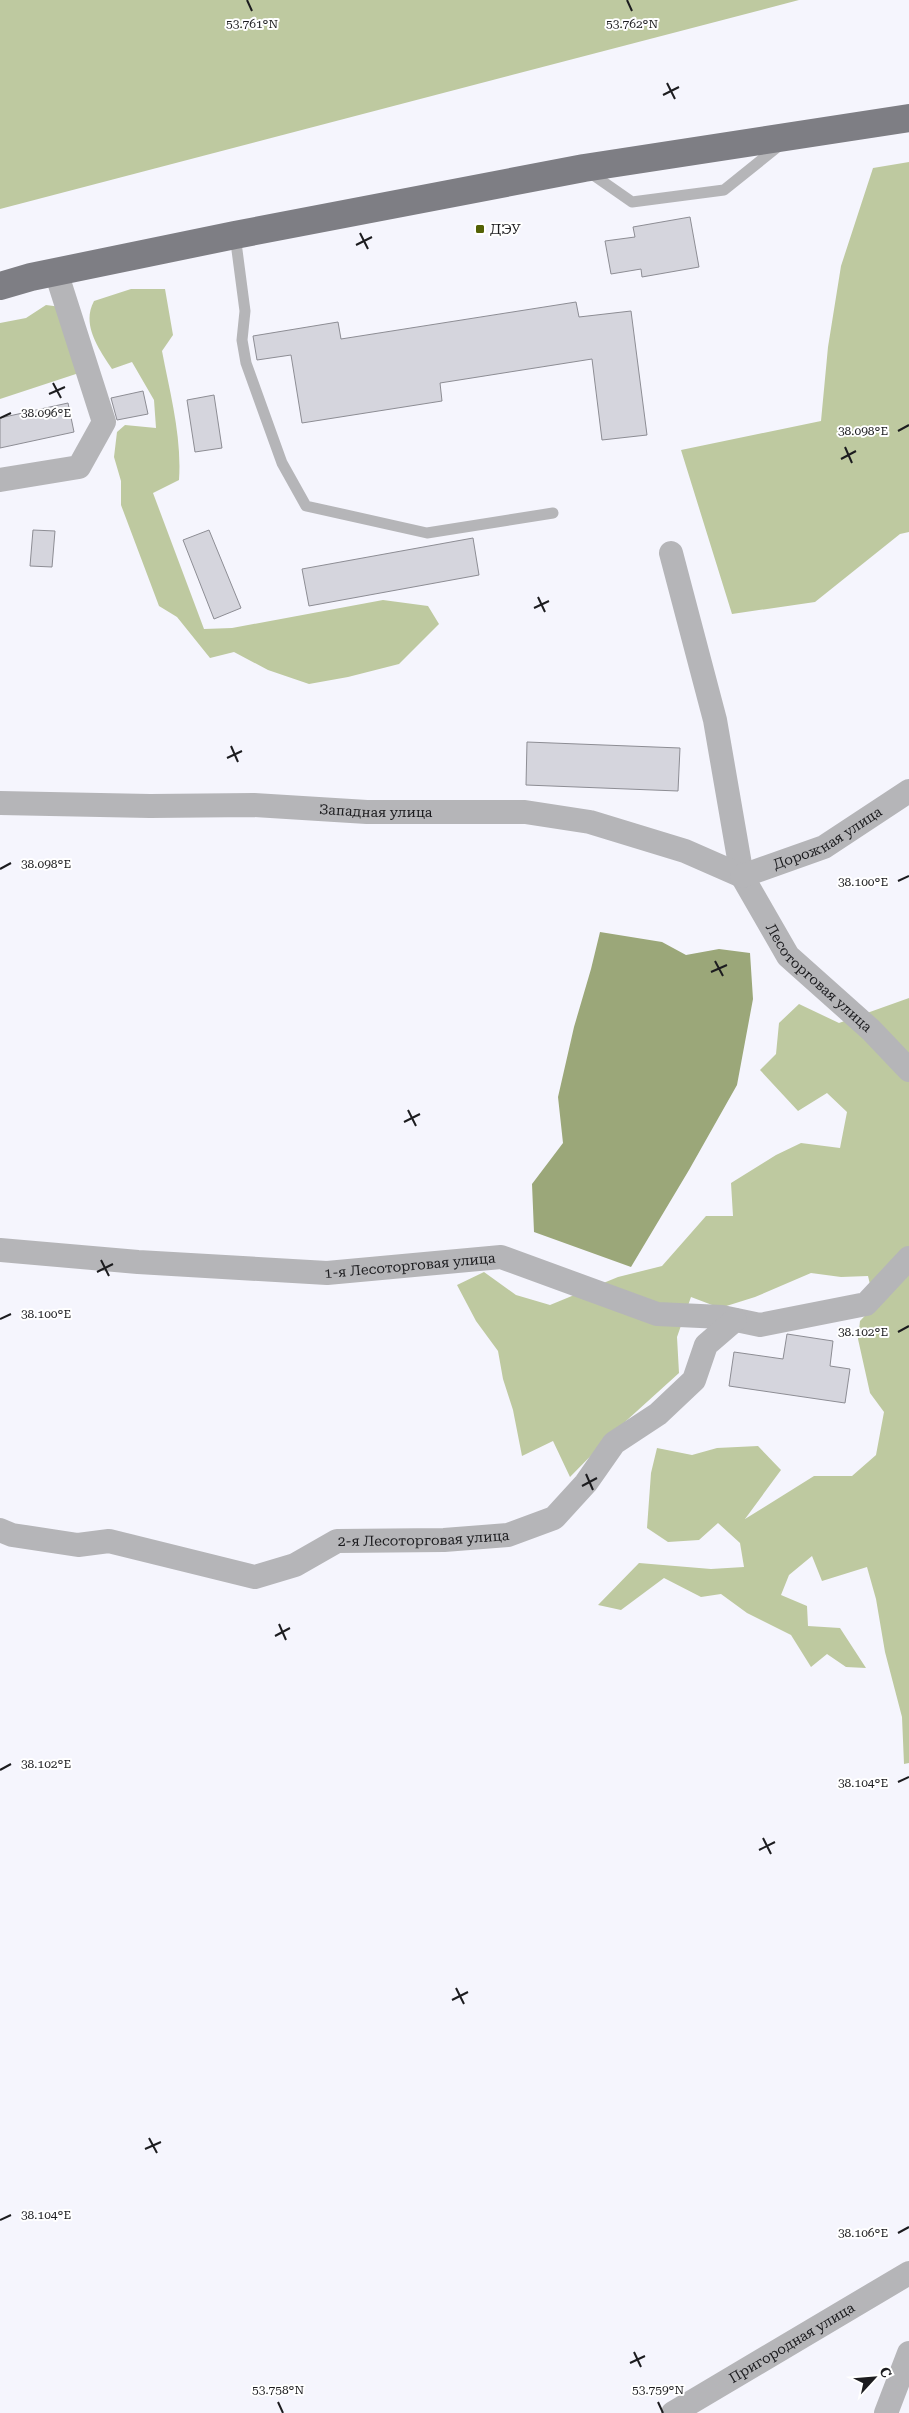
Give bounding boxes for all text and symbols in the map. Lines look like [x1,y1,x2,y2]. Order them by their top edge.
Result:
text: 53.761°N [226,17,278,31]
text: 53.762°N [606,17,658,31]
place label: ДЭУ [490,221,521,237]
marker: ДЭУ [474,223,486,235]
text: 38.096°E [21,406,71,420]
text: 38.098°E [838,424,888,438]
street label: Западная улица [319,801,433,820]
street label: Дорожная улица [771,803,885,872]
text: 38.098°E [21,857,71,871]
text: 38.100°E [838,875,888,889]
street label: Лесоторговая улица [763,921,876,1035]
street label: 1-я Лесоторговая улица [324,1250,496,1281]
text: 38.100°E [21,1307,71,1321]
text: 38.102°E [838,1325,888,1339]
street label: 2-я Лесоторговая улица [338,1527,510,1549]
text: 38.102°E [21,1757,71,1771]
text: 38.104°E [838,1776,888,1790]
text: 38.104°E [21,2208,71,2222]
text: 38.106°E [838,2226,888,2240]
street label: Пригородная улица [726,2299,858,2386]
north arrow [849,2353,899,2403]
text: С [876,2364,895,2380]
text: 53.758°N [252,2383,304,2397]
text: 53.759°N [632,2383,684,2397]

